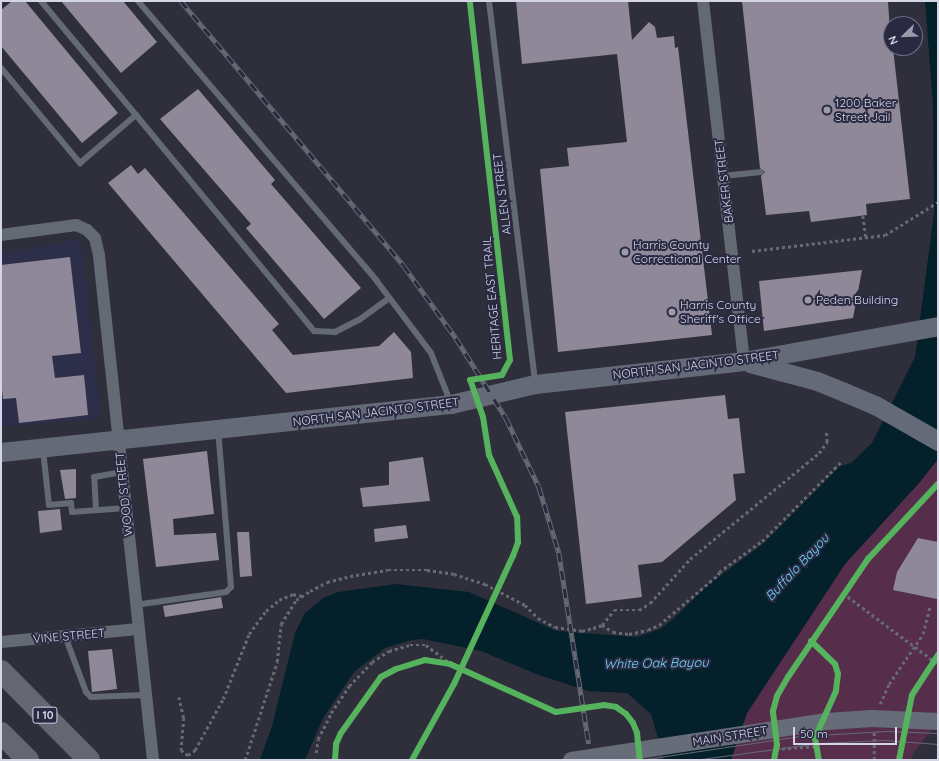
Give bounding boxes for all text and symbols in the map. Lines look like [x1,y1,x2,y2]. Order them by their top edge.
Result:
north arrow [883,16,923,56]
text: N [885,34,901,47]
place label: 1200 Baker Street Jail [835,96,896,124]
marker: 1200 Baker Street Jail [822,105,832,115]
street label: BAKER STREET [712,138,736,224]
street label: ALLEN STREET [490,152,514,236]
street label: HERITAGE EAST TRAIL [479,236,505,360]
place label: Harris County Correctional Center [633,238,741,266]
marker: Harris County Correctional Center [620,247,630,257]
place label: Peden Building [816,293,898,307]
marker: Peden Building [803,295,813,305]
place label: Harris County Sheriff's Office [680,298,761,326]
marker: Harris County Sheriff's Office [667,307,677,317]
street label: NORTH SAN JACINTO STREET [612,348,780,382]
street label: NORTH SAN JACINTO STREET [292,395,460,429]
street label: WOOD STREET [112,451,136,537]
water label: Buffalo Bayou [762,530,832,604]
street label: VINE STREET [32,626,106,646]
water label: White Oak Bayou [603,654,709,672]
road number: I 10 [32,706,58,724]
scale bar [795,719,899,745]
street label: MAIN STREET [692,723,768,749]
text: 50 m [800,726,828,741]

